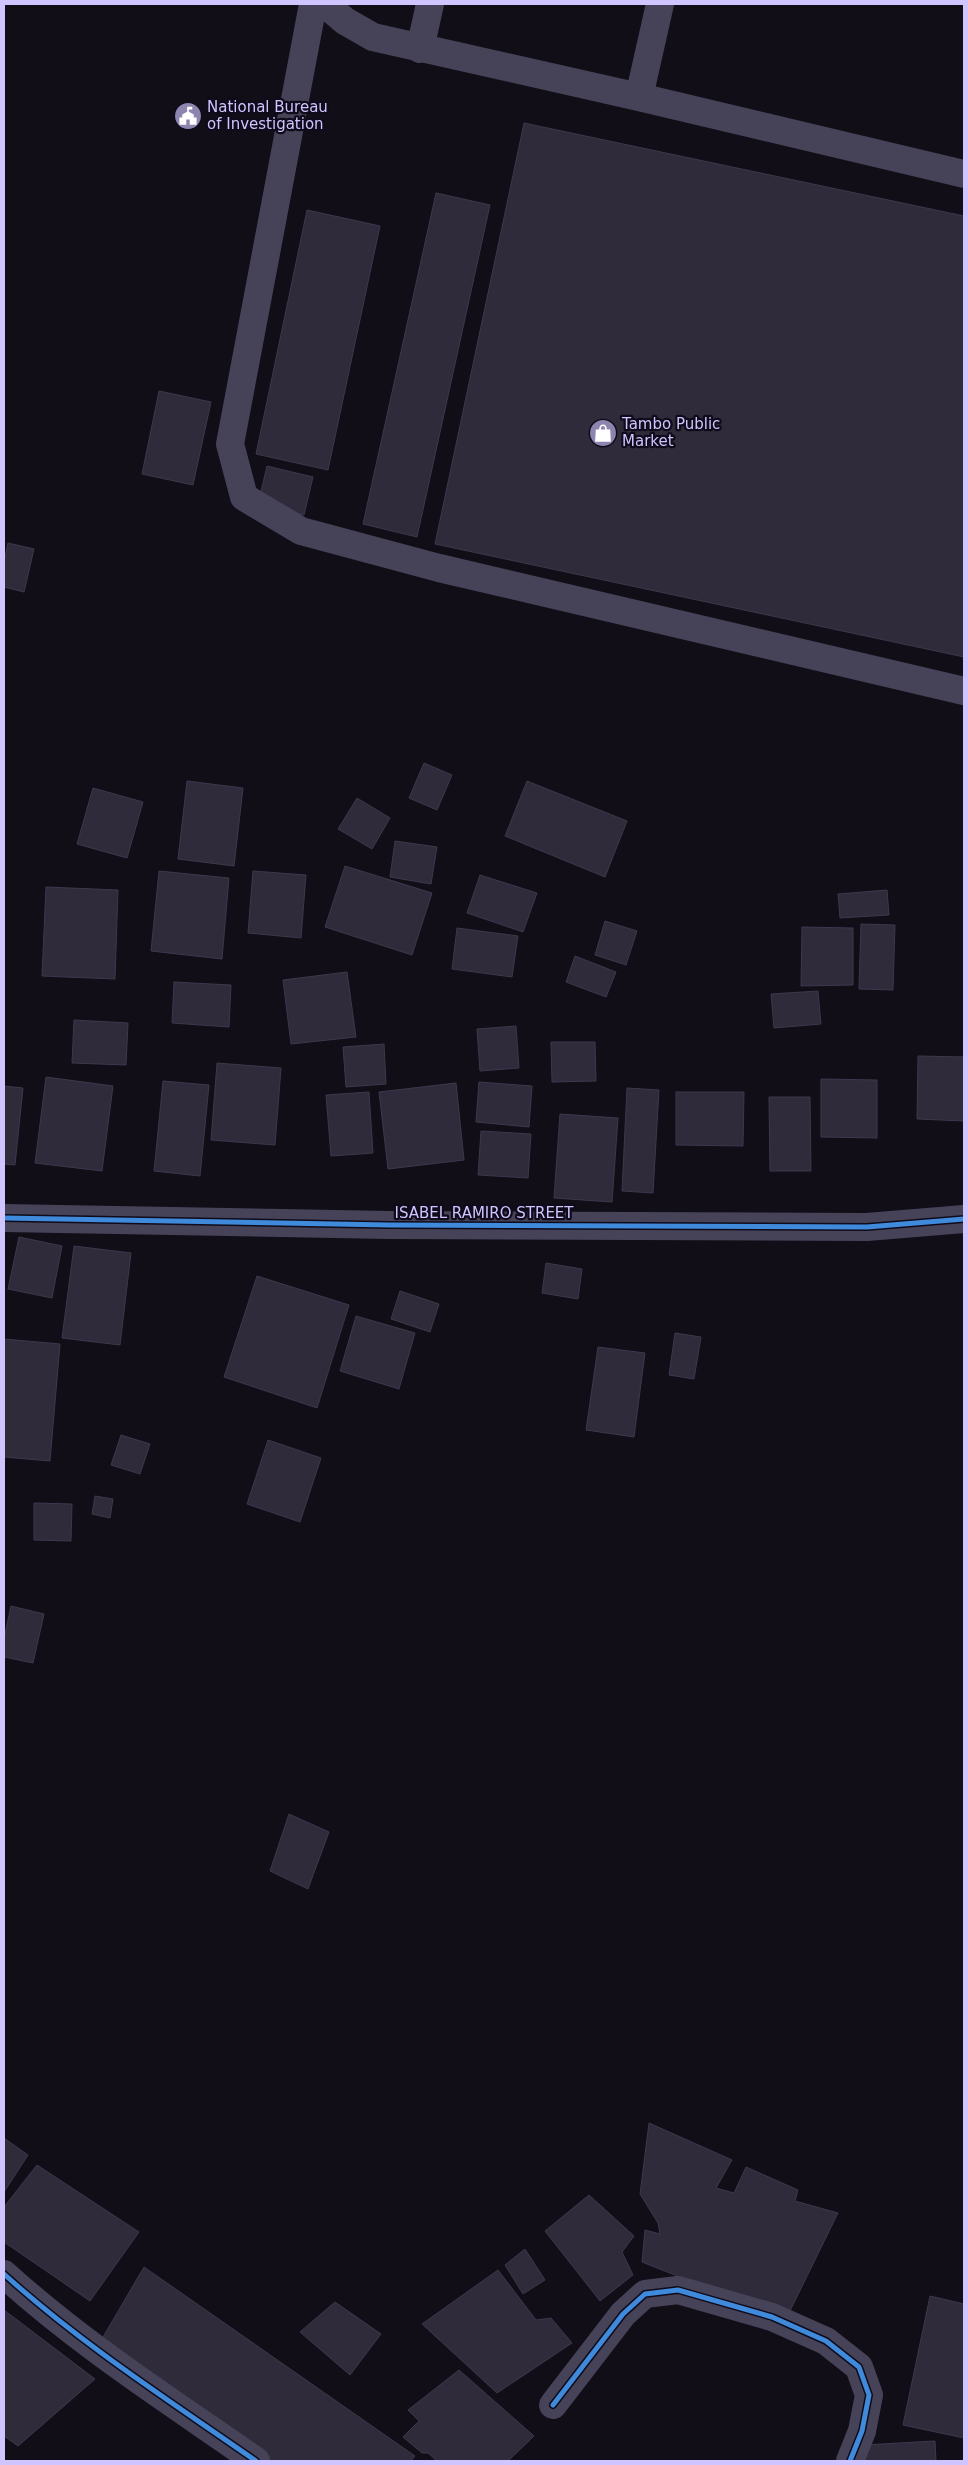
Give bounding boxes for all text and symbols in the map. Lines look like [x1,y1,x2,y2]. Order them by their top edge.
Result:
place label: National Bureau of Investigation [207,98,328,133]
public building icon: National Bureau of Investigation [173,101,203,131]
place label: Tambo Public Market [621,415,720,450]
shop icon: Tambo Public Market [588,418,618,448]
street label: ISABEL RAMIRO STREET [394,1204,574,1222]

